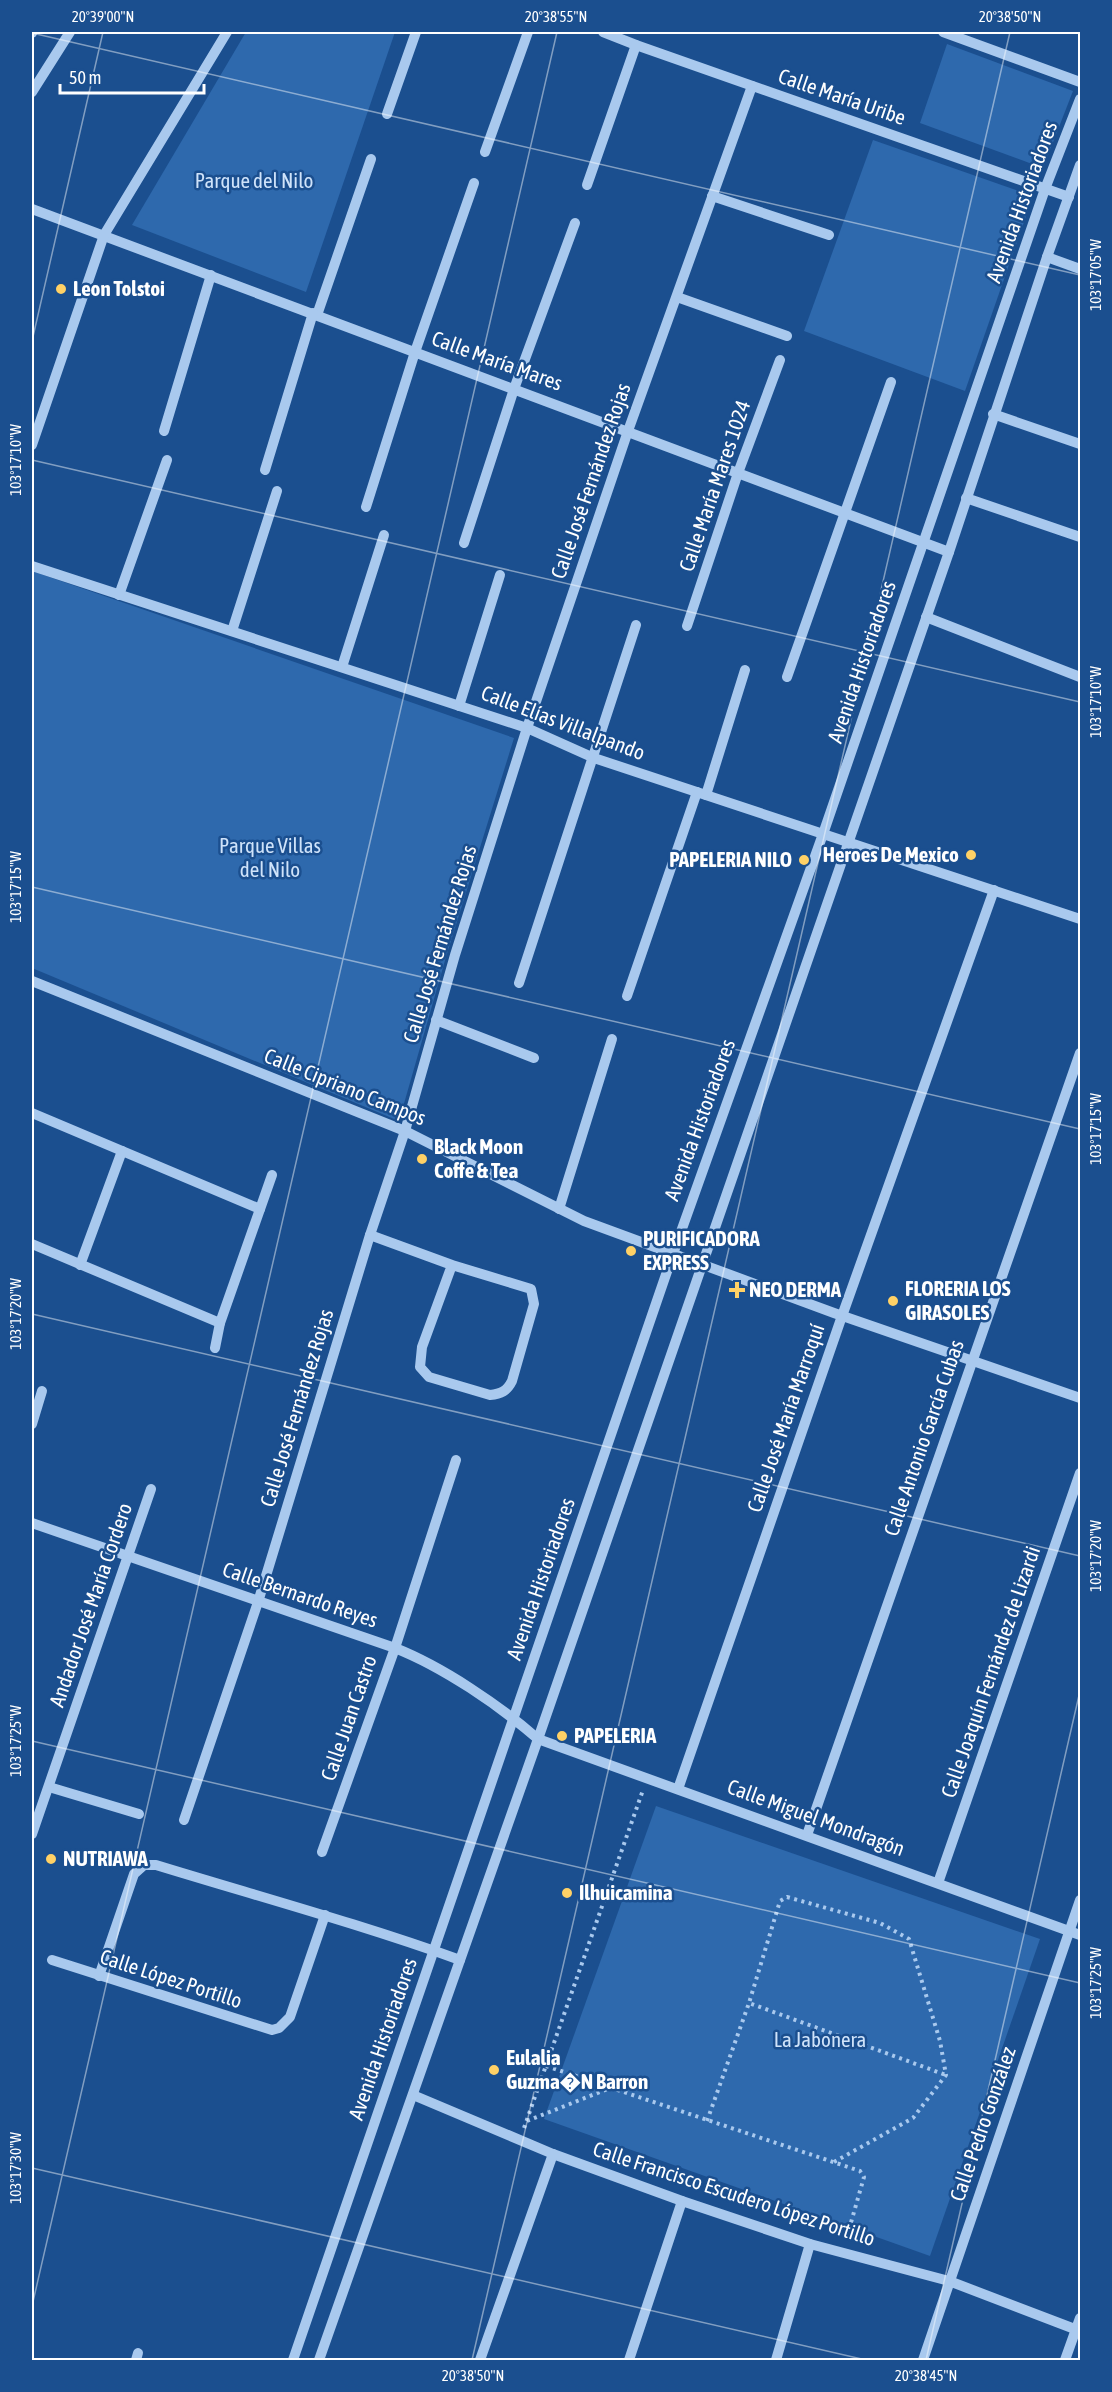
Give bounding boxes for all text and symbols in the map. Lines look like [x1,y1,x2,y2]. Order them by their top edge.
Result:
text: 20°39'00"N [72,8,134,25]
text: 20°38'55"N [525,8,587,25]
text: 20°38'50"N [979,8,1041,25]
scale bar [60,57,204,95]
street label: Calle María Uribe [776,63,909,129]
text: 50 m [69,67,101,88]
street label: Avenida Historiadores [981,118,1061,286]
park label: Parque del Nilo [195,168,313,192]
text: 103°17'05"W [1087,239,1104,311]
place label: Leon Tolstoi [73,276,165,300]
marker: Leon Tolstoi [54,282,68,296]
street label: Calle María Mares [429,325,566,395]
street label: Calle José Fernández Rojas [545,380,635,582]
street label: Calle María Mares 1024 [674,397,755,574]
text: 103°17'10"W [7,424,24,496]
street label: Avenida Historiadores [822,577,900,746]
text: 103°17'10"W [1087,666,1104,738]
street label: Calle Elías Villalpando [478,680,649,764]
park label: Parque Villas del Nilo [219,833,321,881]
street label: Calle José Fernández Rojas [398,842,481,1045]
place label: Heroes De Mexico [823,842,959,866]
place label: PAPELERIA NILO [669,847,792,871]
marker: Heroes De Mexico [964,848,978,862]
text: 103°17'15"W [7,851,24,923]
marker: PAPELERIA NILO [797,853,811,867]
street label: Avenida Historiadores [659,1036,739,1204]
street label: Calle Cipriano Campos [261,1043,430,1129]
text: 103°17'15"W [1087,1093,1104,1165]
place label: Black Moon Coffe & Tea [434,1134,523,1182]
marker: Black Moon Coffe & Tea [415,1152,429,1166]
place label: PURIFICADORA EXPRESS [643,1226,761,1274]
marker: PURIFICADORA EXPRESS [624,1244,638,1258]
place label: FLORERIA LOS GIRASOLES [905,1276,1011,1324]
place label: NEO DERMA [749,1277,842,1301]
text: 103°17'20"W [7,1278,24,1350]
marker: NEO DERMA [730,1283,744,1297]
marker: FLORERIA LOS GIRASOLES [886,1294,900,1308]
street label: Calle José Fernández Rojas [255,1306,338,1509]
street label: Calle José María Marroquí [742,1320,829,1515]
street label: Calle Antonio García Cubas [878,1337,968,1539]
street label: Avenida Historiadores [501,1494,579,1663]
street label: Andador José María Cordero [44,1500,136,1710]
text: 103°17'20"W [1087,1520,1104,1592]
street label: Calle Joaquín Fernández de Lizardi [936,1543,1044,1801]
street label: Calle Bernardo Reyes [220,1556,381,1632]
street label: Calle Juan Castro [315,1652,381,1784]
text: 103°17'25"W [7,1705,24,1777]
place label: PAPELERIA [574,1723,657,1747]
marker: PAPELERIA [555,1729,569,1743]
street label: Calle Miguel Mondragón [724,1774,908,1860]
place label: NUTRIAWA [63,1846,149,1870]
marker: NUTRIAWA [44,1852,58,1866]
place label: Ilhuicamina [579,1880,673,1904]
marker: Ilhuicamina [560,1886,574,1900]
street label: Calle López Portillo [97,1944,245,2012]
text: 103°17'25"W [1087,1947,1104,2019]
street label: Avenida Historiadores [343,1954,421,2123]
park label: La Jabonera [774,2027,866,2051]
street label: Calle Pedro González [944,2043,1020,2204]
place label: Eulalia Guzma�N Barron [506,2045,648,2093]
marker: Eulalia Guzma�N Barron [487,2063,501,2077]
text: 103°17'30"W [7,2132,24,2204]
street label: Calle Francisco Escudero López Portillo [590,2136,878,2250]
text: 20°38'50"N [442,2367,504,2384]
text: 20°38'45"N [895,2367,957,2384]

